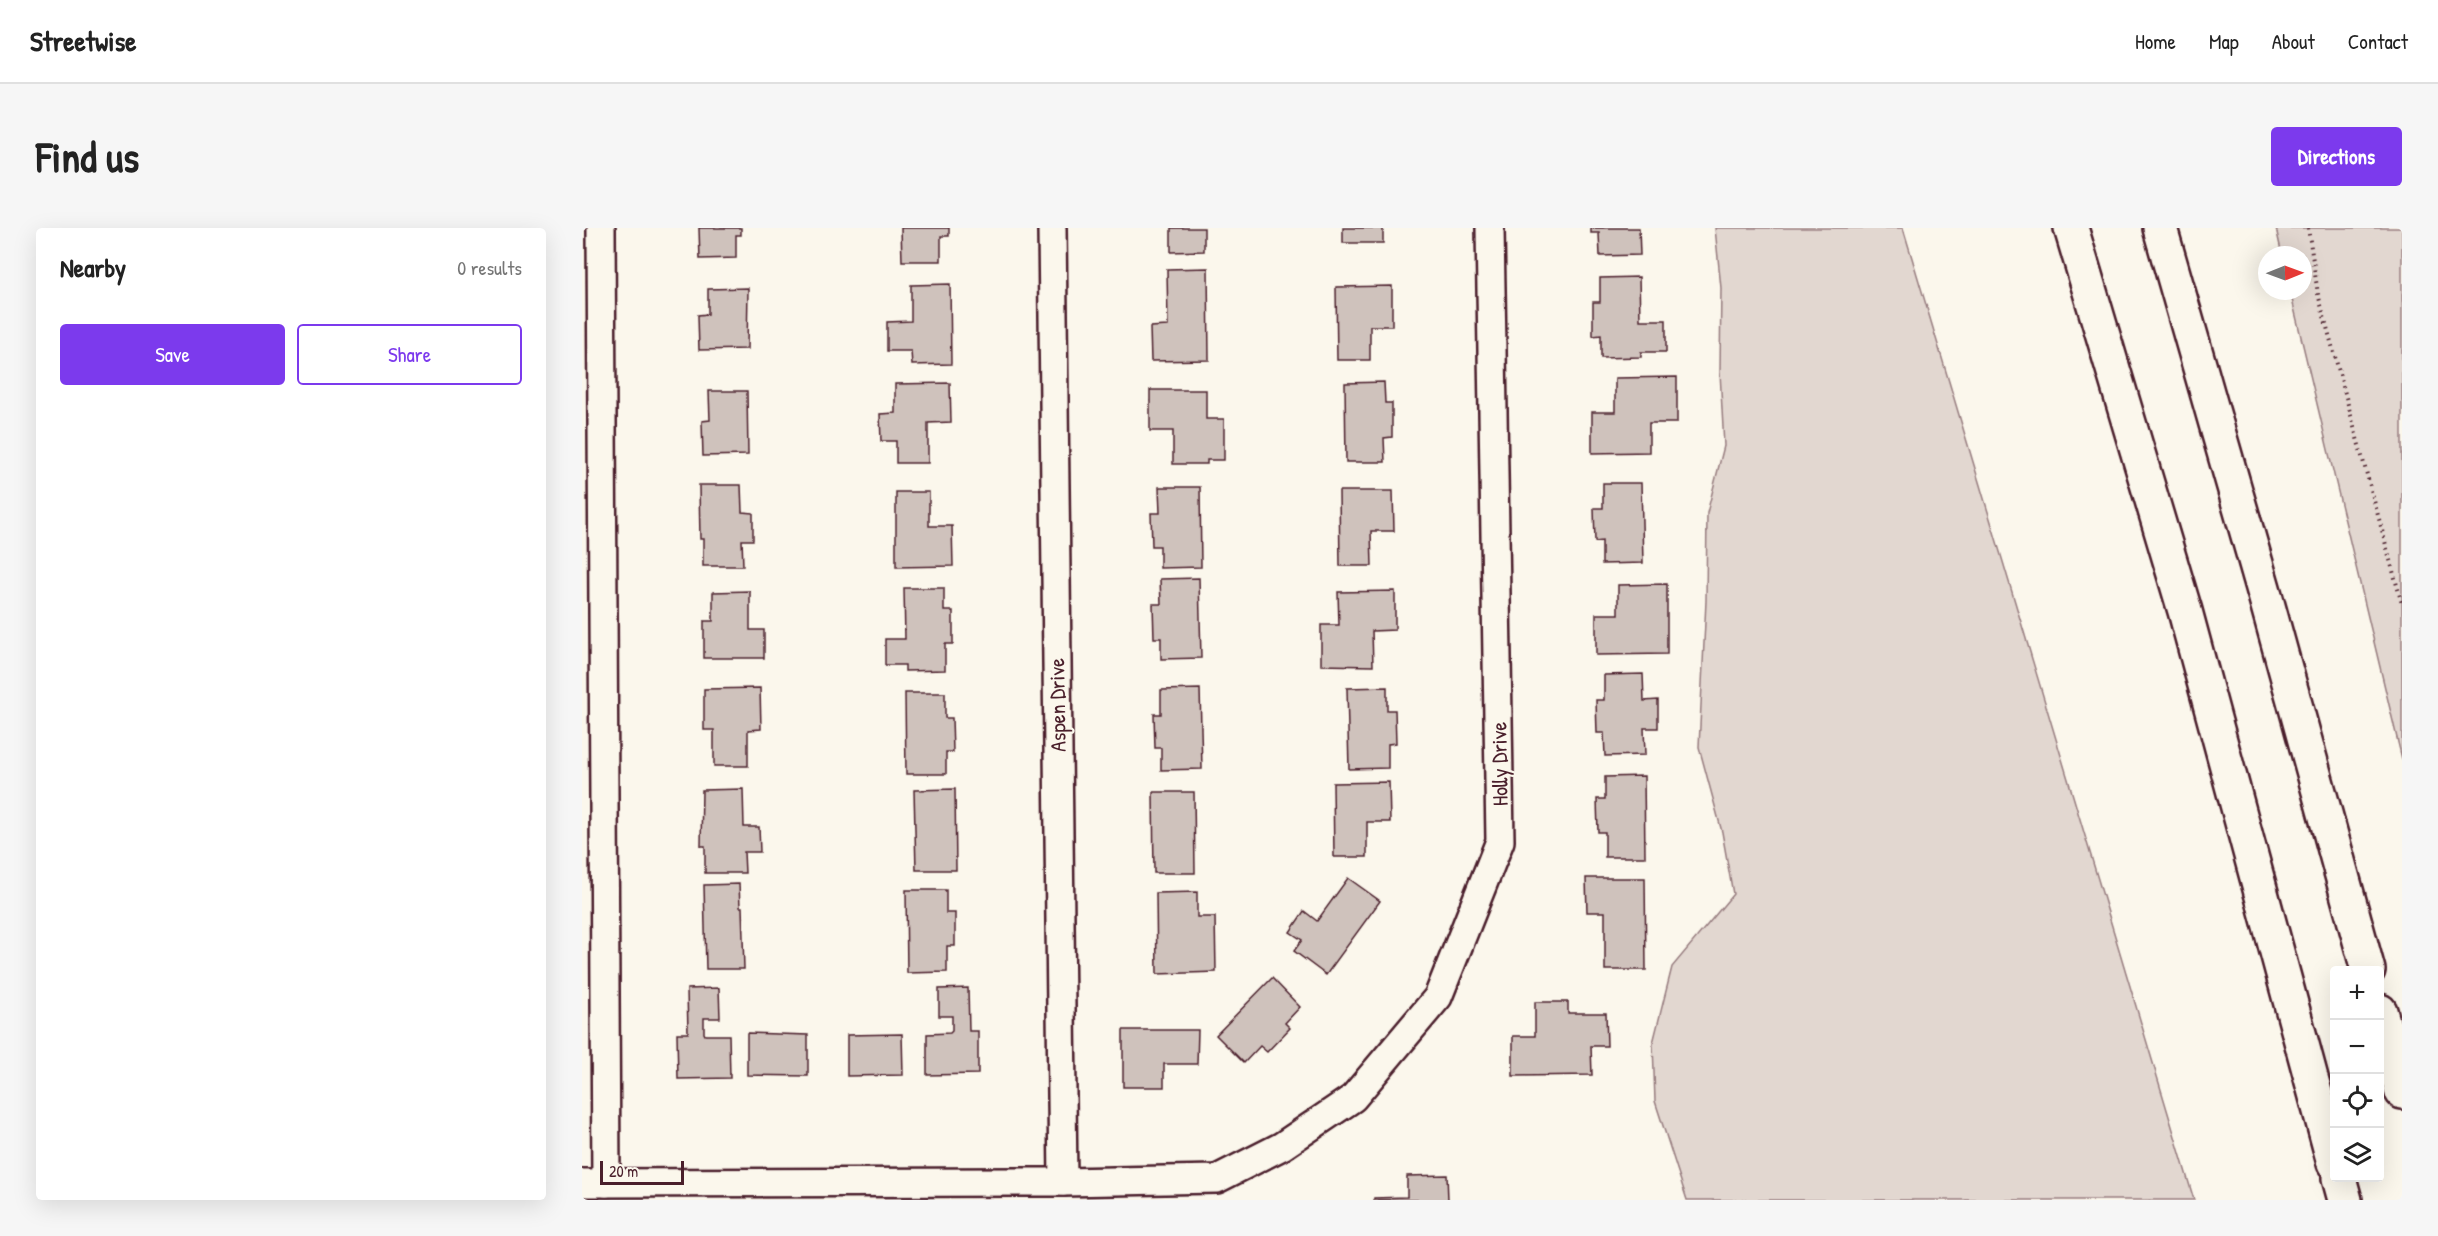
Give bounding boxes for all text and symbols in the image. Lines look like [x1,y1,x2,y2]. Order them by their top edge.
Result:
text: Streetwise [30,22,136,60]
text: Home [2135,27,2176,56]
text: Map [2209,27,2239,56]
text: About [2272,27,2315,56]
text: Contact [2348,27,2408,56]
button: Directions [2271,127,2402,186]
text: Find us [36,128,139,185]
north arrow [2258,246,2312,300]
text: Nearby [60,250,126,285]
text: 0 results [457,254,522,281]
button: Save [60,324,285,385]
button: Share [297,324,522,385]
street label: Aspen Drive [1041,658,1073,752]
street label: Holly Drive [1483,721,1515,806]
map controls [2330,966,2384,1182]
button: + [2330,966,2384,1020]
button: − [2330,1020,2384,1074]
button: locate [2330,1074,2384,1128]
button: layers [2330,1128,2384,1182]
scale bar [600,1158,684,1186]
text: 20 m [609,1160,638,1182]

